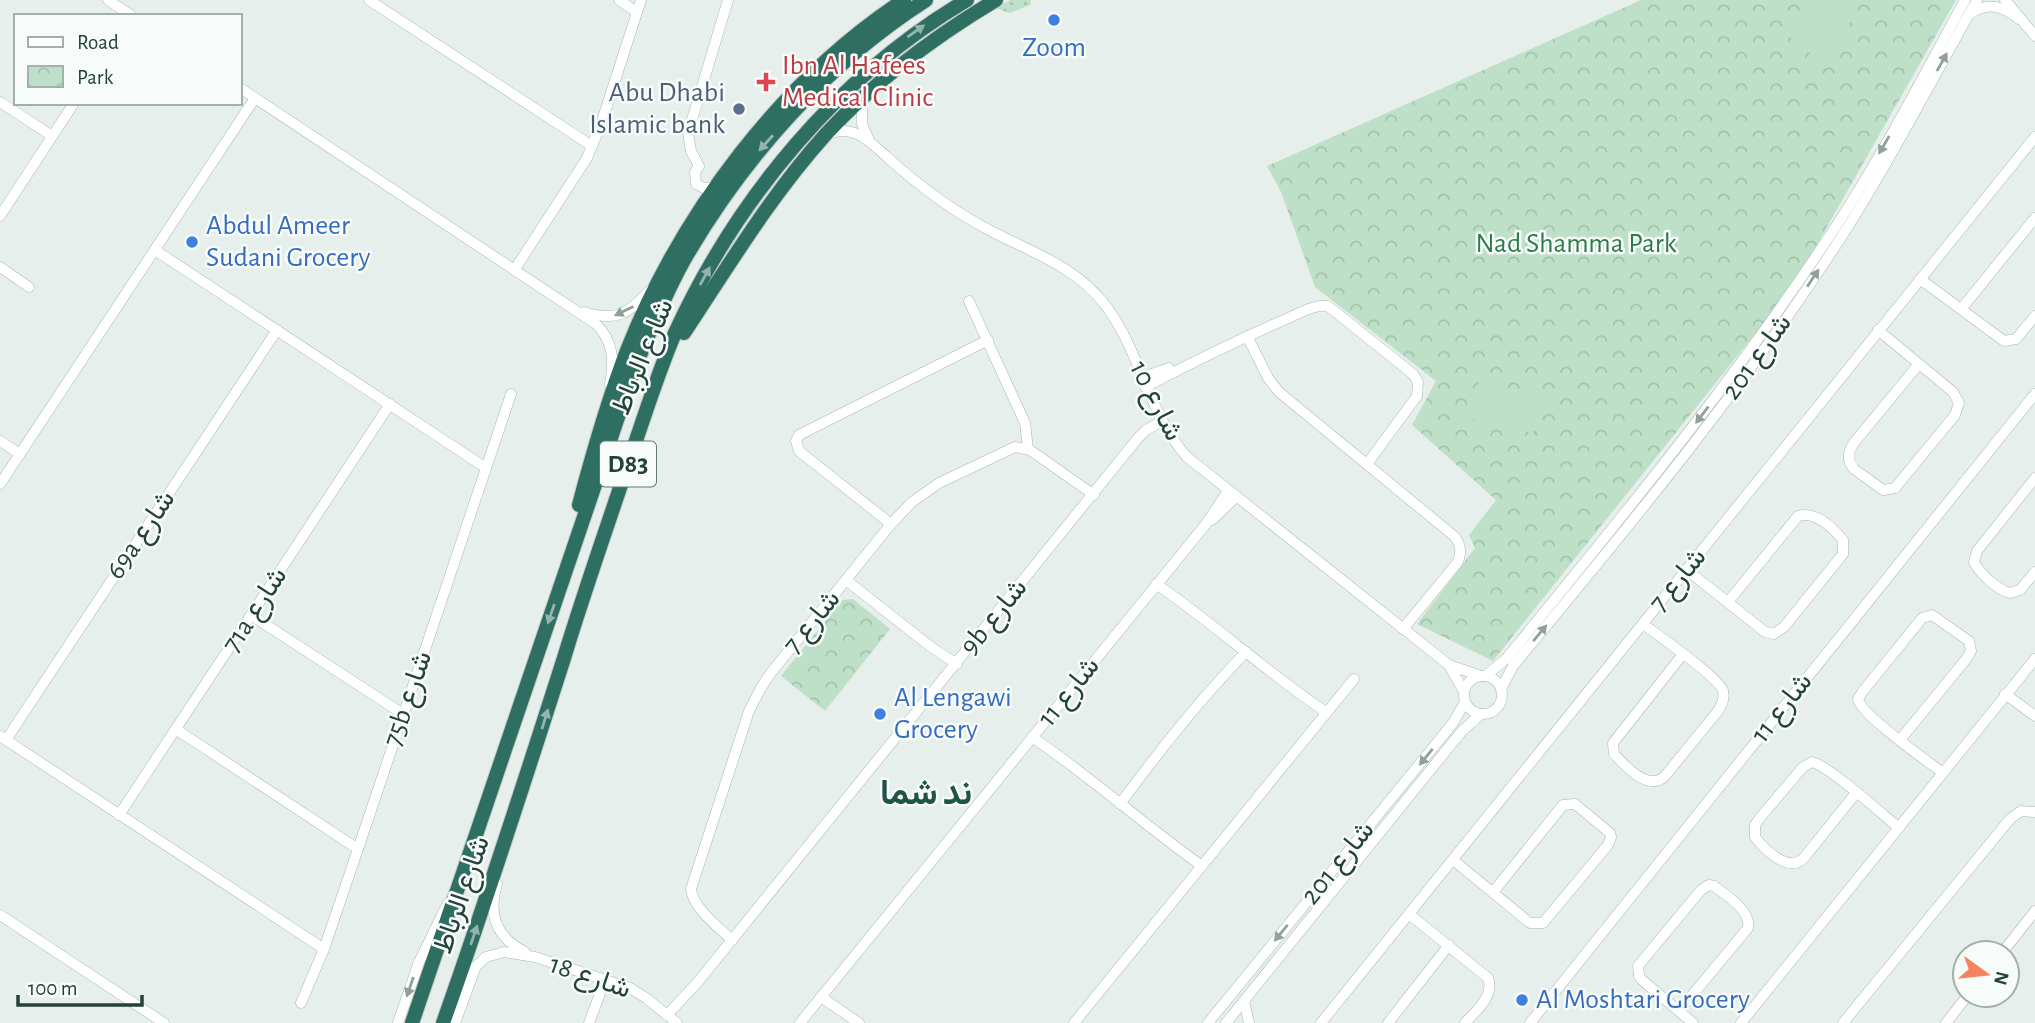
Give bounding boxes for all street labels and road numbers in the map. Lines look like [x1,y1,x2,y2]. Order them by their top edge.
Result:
street label: شارع الرباط [607,295,682,420]
street label: شارع 201 [1717,309,1800,407]
street label: شارع 10 [1121,357,1188,447]
road number: D83 [600,442,656,486]
street label: 69a شارع [101,486,183,586]
street label: شارع 7 [1644,543,1714,619]
street label: 71a شارع [217,562,295,659]
street label: 9b شارع [955,574,1035,662]
street label: شارع 7 [778,585,848,661]
street label: 75b شارع [379,648,440,751]
street label: شارع 11 [1033,652,1107,734]
street label: شارع 11 [1746,668,1820,750]
street label: شارع 201 [1296,816,1382,912]
street label: شارع الرباط [429,833,498,958]
street label: شارع 18 [545,950,634,1007]

